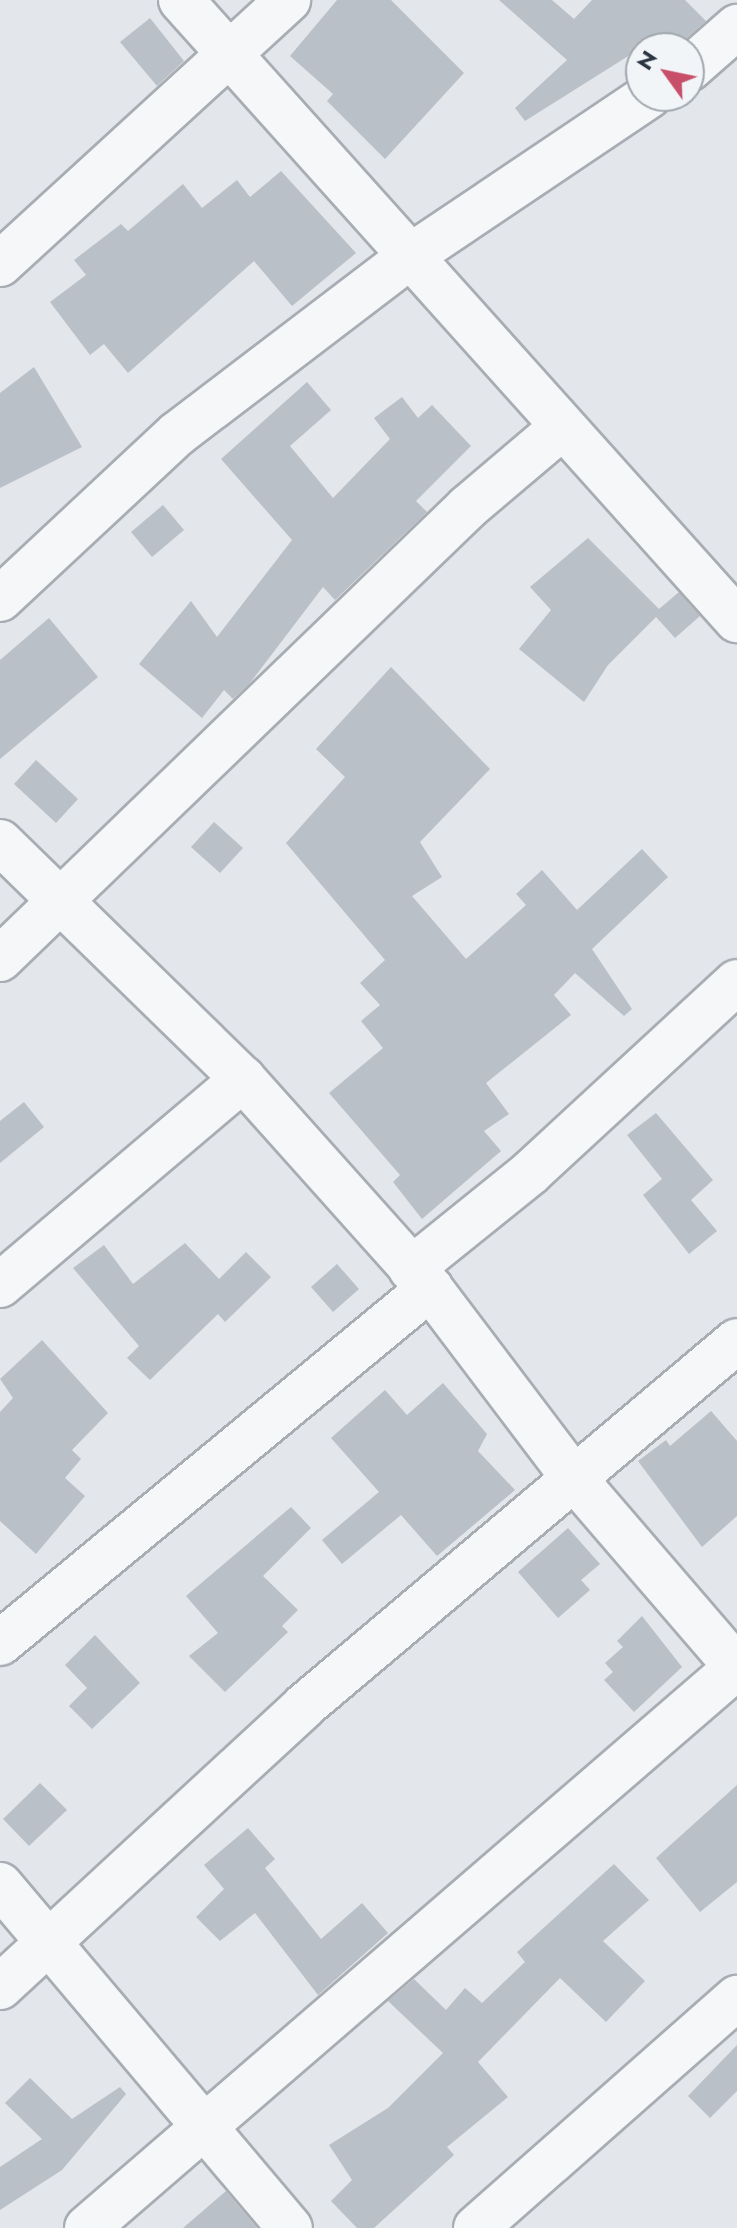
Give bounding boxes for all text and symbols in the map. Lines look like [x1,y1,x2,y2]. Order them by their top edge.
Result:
north arrow [625,32,705,112]
text: N [628,44,665,76]

